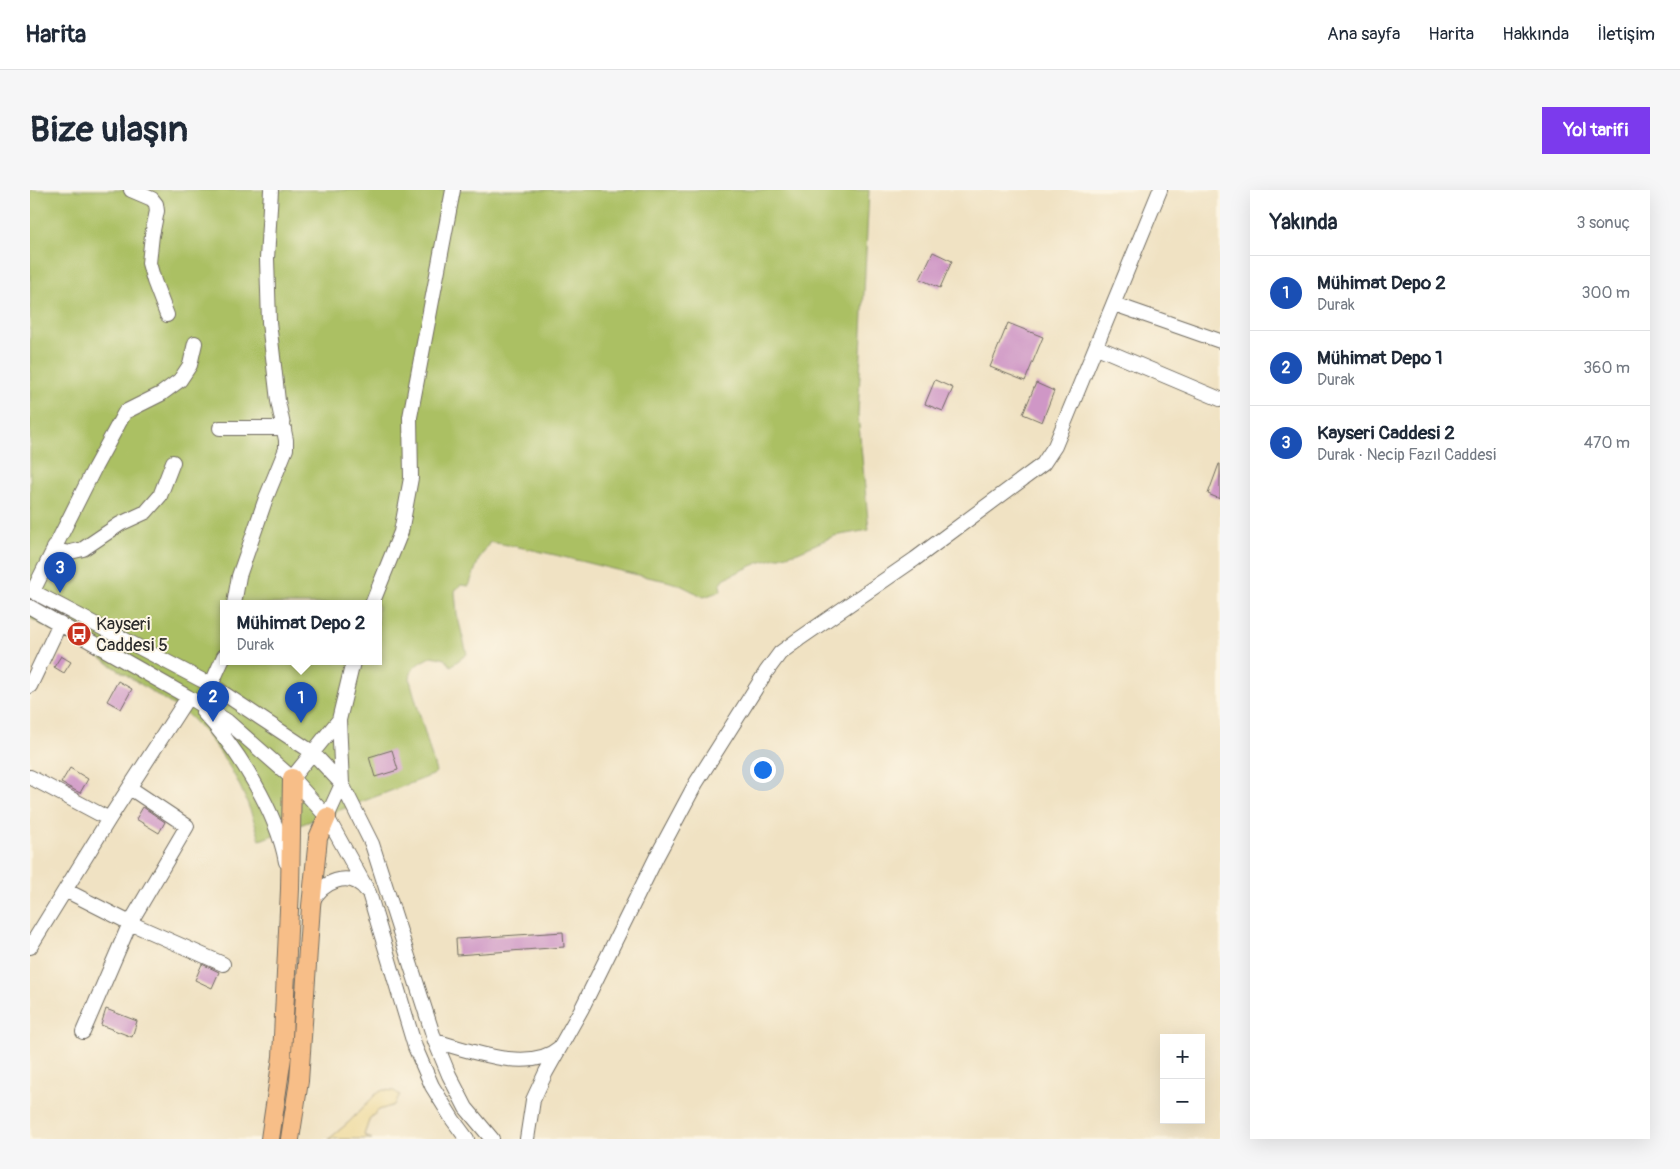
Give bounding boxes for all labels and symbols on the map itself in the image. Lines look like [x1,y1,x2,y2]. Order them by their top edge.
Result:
pin: 3 [44,552,76,593]
place label: Kayseri Caddesi 5 [96,613,168,657]
bus stop icon: Kayseri Caddesi 5 [66,621,92,647]
pin: 2 [197,681,229,722]
pin: 1 [285,682,317,723]
your location [750,757,776,783]

